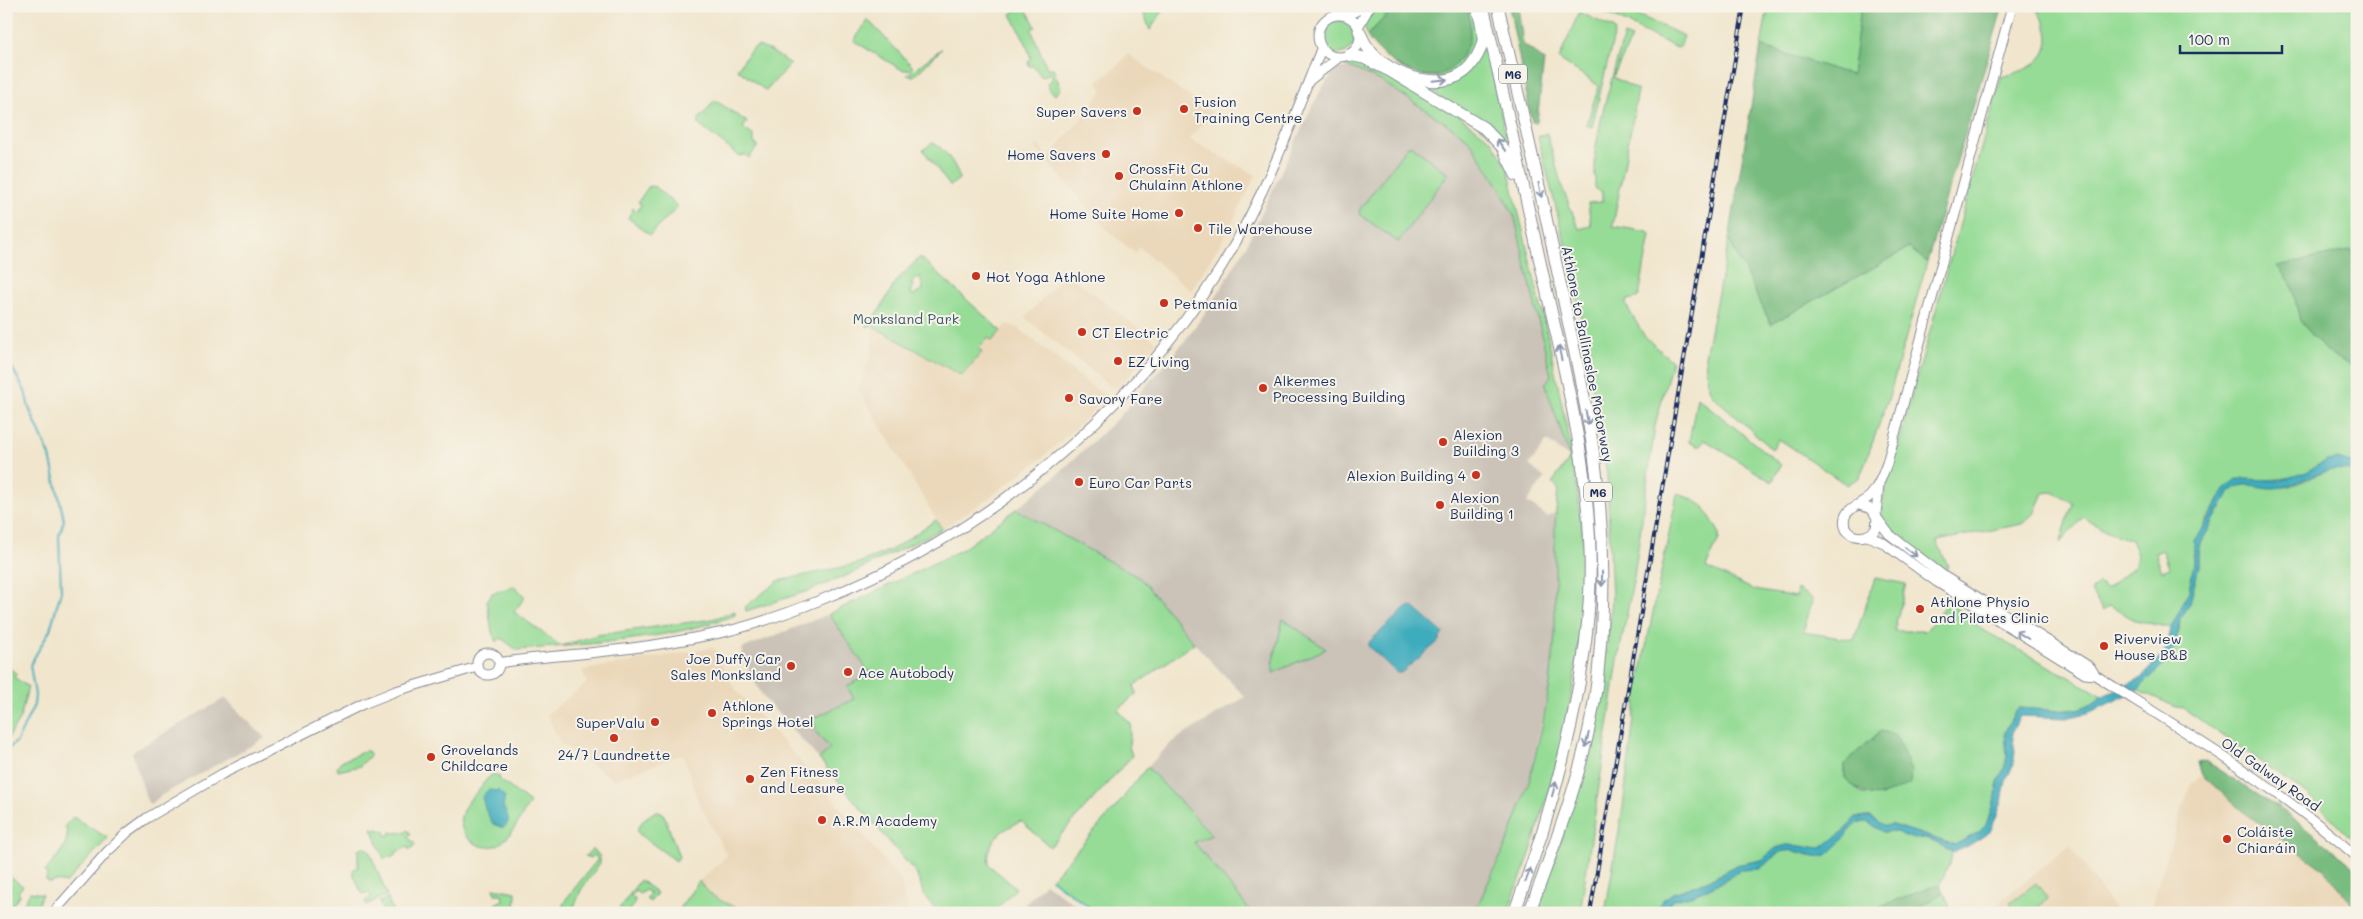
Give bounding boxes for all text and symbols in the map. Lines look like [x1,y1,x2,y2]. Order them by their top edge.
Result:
scale bar [2180,22,2283,54]
text: 100 m [2188,29,2230,49]
road number: M6 [1499,64,1527,84]
one-way arrow [1432,75,1448,85]
place label: Fusion Training Centre [1194,92,1303,127]
place label: Super Savers [1036,102,1127,121]
marker: Fusion Training Centre [1178,103,1190,115]
marker: Super Savers [1131,105,1143,117]
one-way arrow [1495,139,1506,152]
place label: Home Savers [1007,145,1096,164]
marker: Home Savers [1100,148,1112,160]
place label: CrossFit Cu Chulainn Athlone [1129,159,1243,194]
marker: CrossFit Cu Chulainn Athlone [1113,170,1125,182]
one-way arrow [1536,182,1545,198]
place label: Home Suite Home [1049,204,1169,223]
marker: Home Suite Home [1173,207,1185,219]
place label: Tile Warehouse [1208,219,1313,238]
marker: Tile Warehouse [1192,222,1204,234]
street label: Athlone to Ballinasloe Motorway [1558,244,1618,464]
place label: Hot Yoga Athlone [986,267,1106,286]
marker: Hot Yoga Athlone [970,270,982,282]
place label: Petmania [1174,294,1238,313]
marker: Petmania [1158,297,1170,309]
park label: Monksland Park [853,309,959,328]
place label: CT Electric [1092,323,1168,342]
marker: CT Electric [1076,326,1088,338]
one-way arrow [1555,345,1564,361]
place label: EZ Living [1128,352,1189,371]
marker: EZ Living [1112,355,1124,367]
place label: Alkermes Processing Building [1273,371,1405,406]
marker: Alkermes Processing Building [1257,382,1269,394]
place label: Savory Fare [1079,389,1162,408]
marker: Savory Fare [1063,392,1075,404]
one-way arrow [1582,409,1592,425]
place label: Alexion Building 3 [1453,425,1519,460]
marker: Alexion Building 3 [1437,436,1449,448]
place label: Alexion Building 4 [1346,466,1467,485]
marker: Alexion Building 4 [1470,469,1482,481]
place label: Euro Car Parts [1089,473,1192,492]
marker: Euro Car Parts [1073,476,1085,488]
road number: M6 [1584,482,1612,502]
place label: Alexion Building 1 [1450,488,1514,523]
marker: Alexion Building 1 [1434,499,1446,511]
one-way arrow [1904,547,1917,558]
one-way arrow [1597,570,1607,587]
place label: Athlone Physio and Pilates Clinic [1930,592,2049,627]
marker: Athlone Physio and Pilates Clinic [1914,603,1926,615]
one-way arrow [2016,629,2030,639]
place label: Riverview House B&B [2114,629,2187,664]
marker: Riverview House B&B [2098,640,2110,652]
place label: Joe Duffy Car Sales Monksland [671,649,781,684]
marker: Joe Duffy Car Sales Monksland [785,660,797,672]
place label: Ace Autobody [858,663,954,682]
marker: Ace Autobody [842,666,854,678]
place label: Athlone Springs Hotel [722,696,814,731]
marker: Athlone Springs Hotel [706,707,718,719]
place label: SuperValu [576,713,645,732]
marker: SuperValu [649,716,661,728]
marker: 24/7 Laundrette [608,732,620,744]
one-way arrow [1581,732,1591,748]
street label: Old Galway Road [2218,733,2324,815]
place label: Grovelands Childcare [441,740,518,775]
place label: 24/7 Laundrette [558,745,670,764]
marker: Grovelands Childcare [425,751,437,763]
place label: Zen Fitness and Leasure [760,762,845,797]
marker: Zen Fitness and Leasure [744,773,756,785]
one-way arrow [1550,782,1560,798]
place label: A.R.M Academy [832,811,937,830]
marker: A.R.M Academy [816,814,828,826]
place label: Coláiste Chiaráin [2237,822,2296,857]
marker: Coláiste Chiaráin [2221,833,2233,845]
one-way arrow [1524,867,1533,883]

